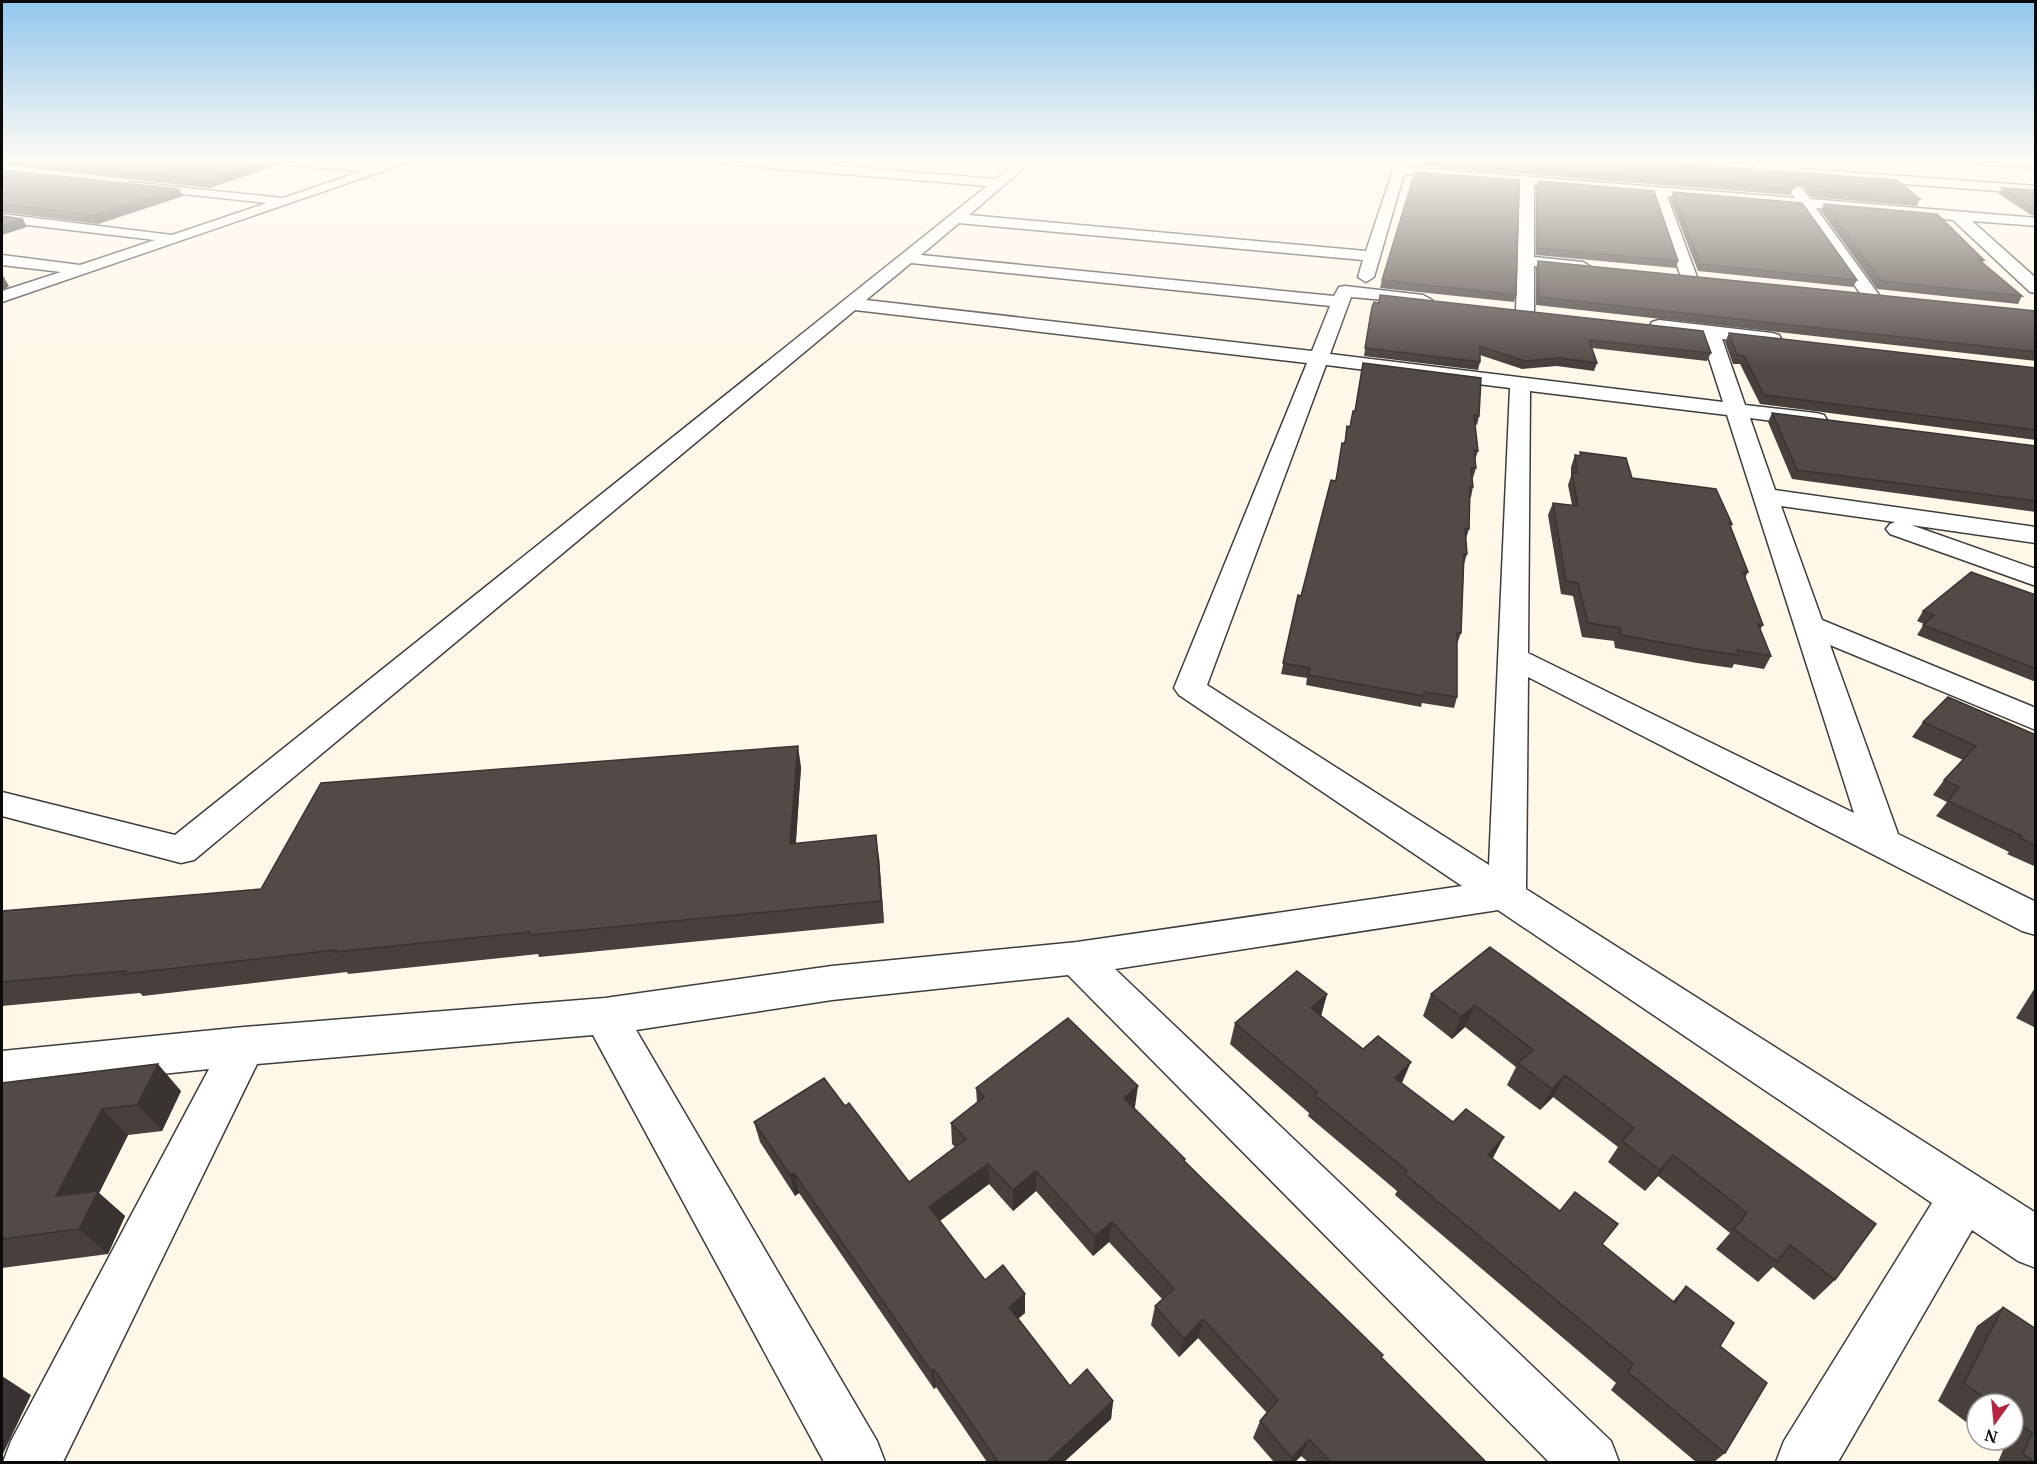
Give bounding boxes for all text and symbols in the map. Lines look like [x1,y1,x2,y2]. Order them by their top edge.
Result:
north arrow [1965,1392,2025,1452]
text: N [1982,1424,2000,1449]

